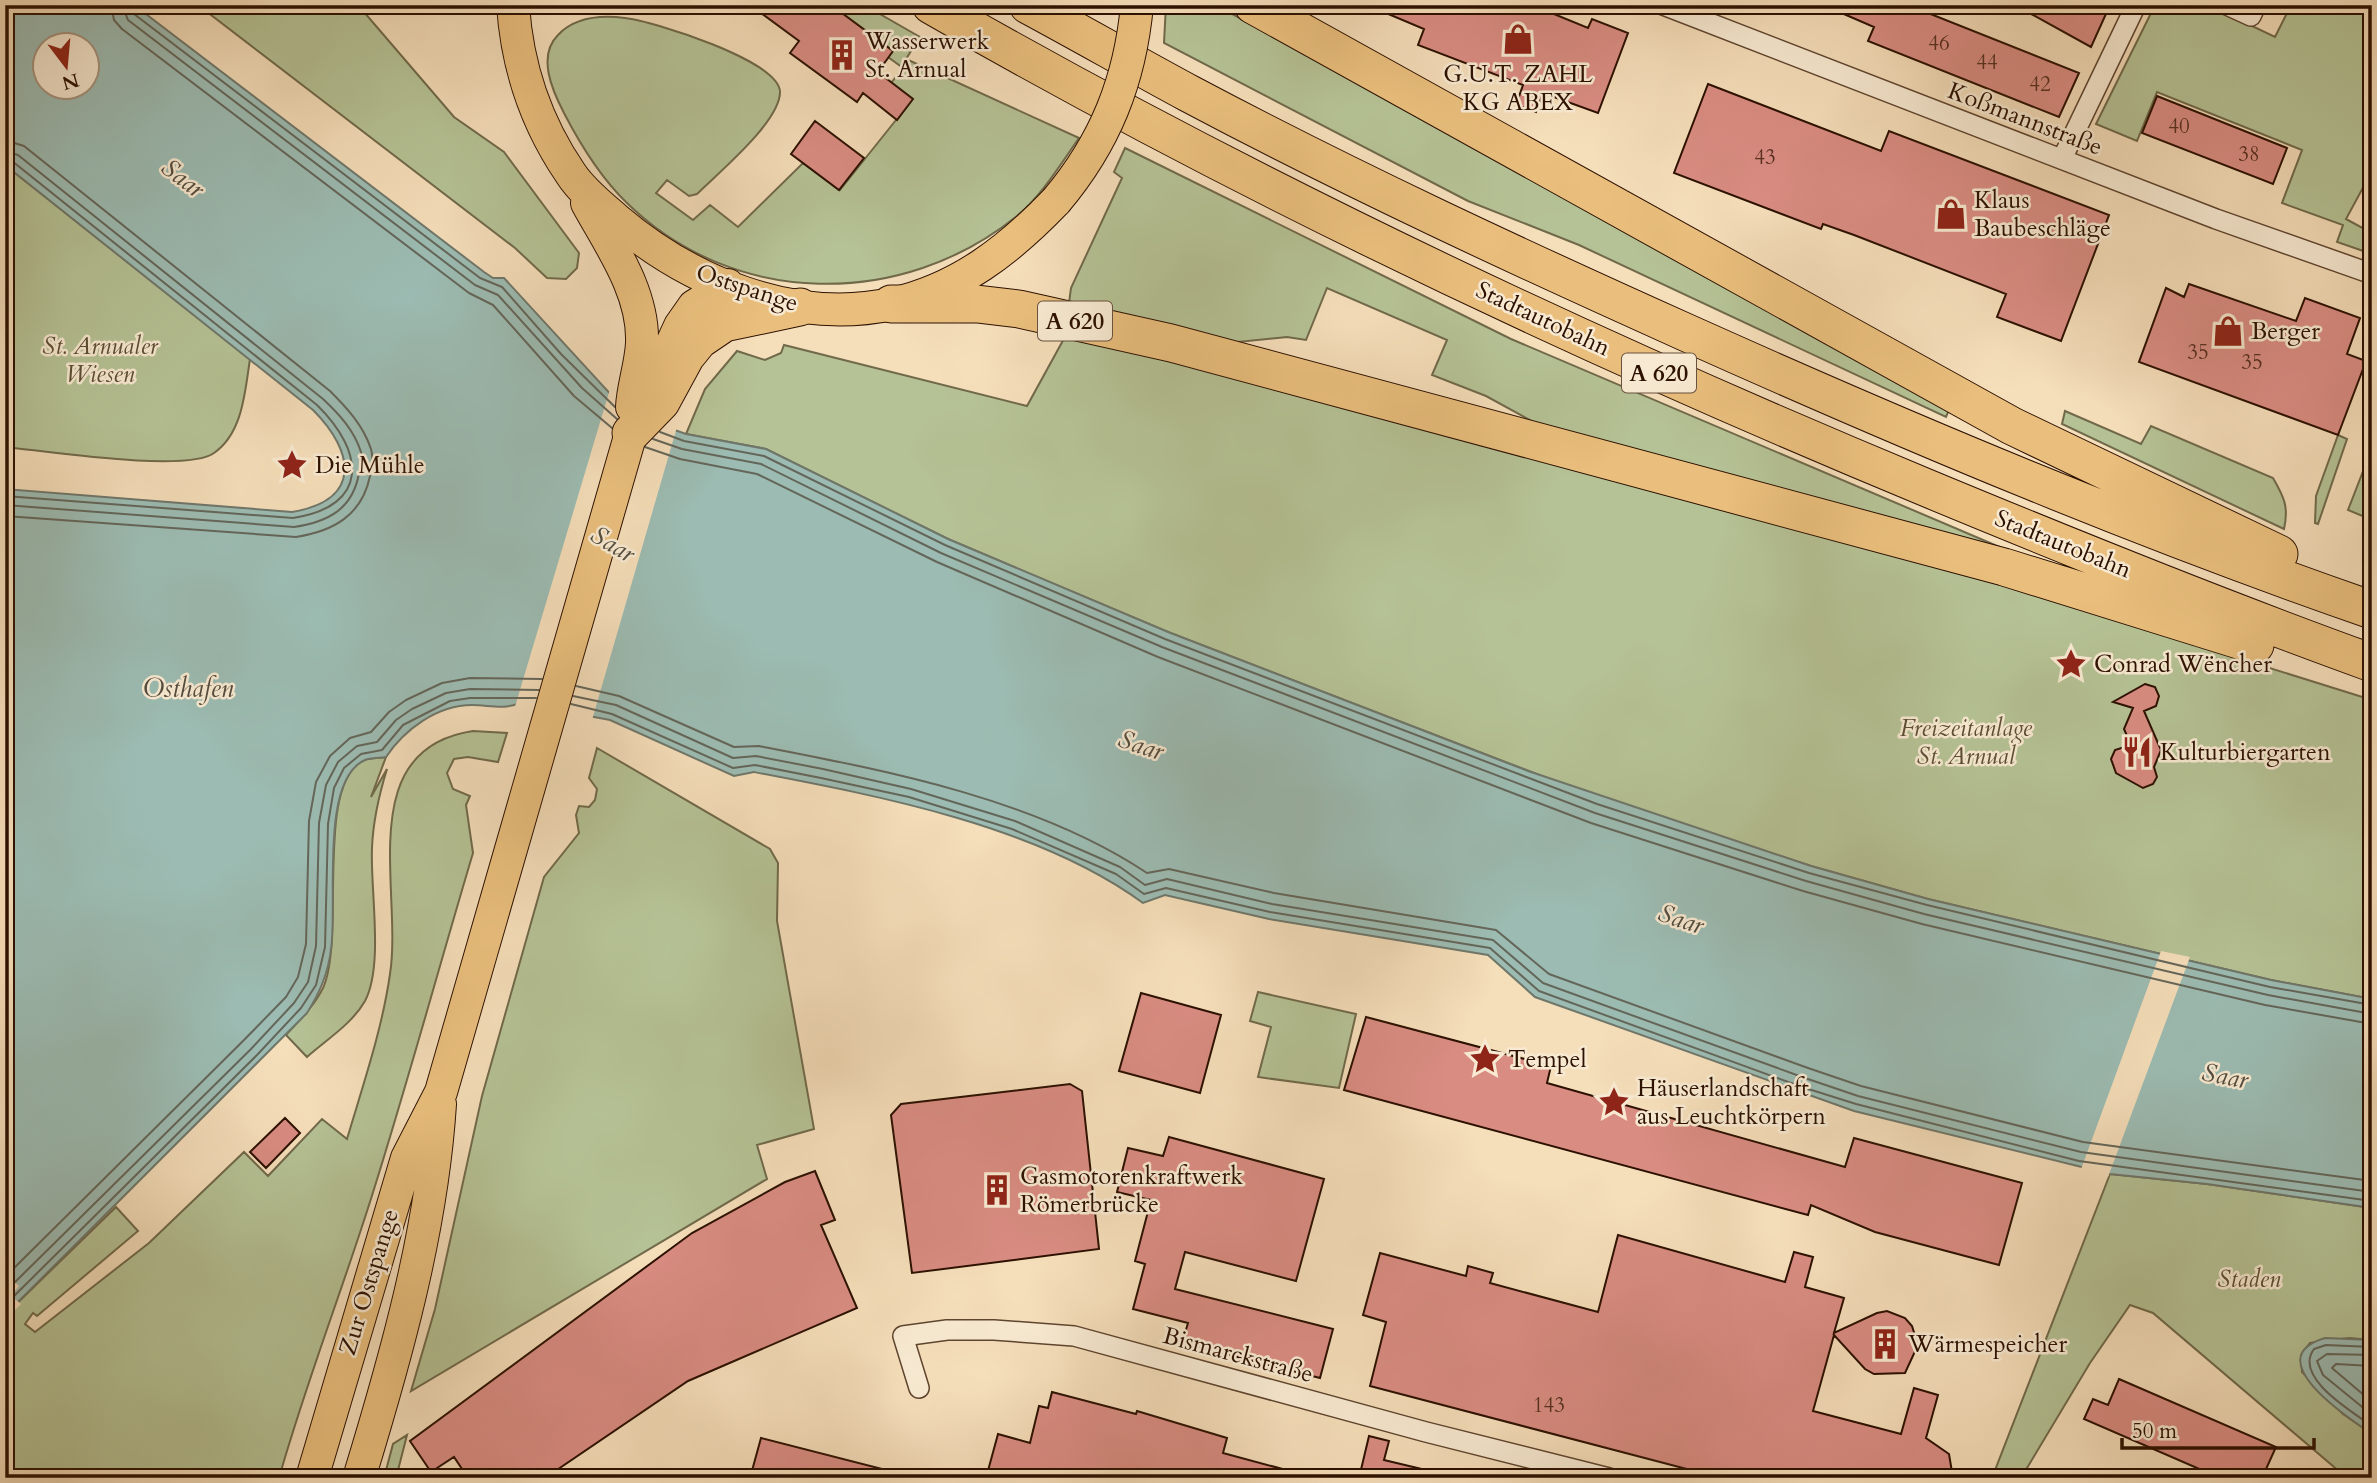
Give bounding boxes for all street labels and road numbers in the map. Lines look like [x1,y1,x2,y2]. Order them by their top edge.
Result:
street label: Koßmannstraße [1943,74,2107,164]
street label: Ostspange [692,256,802,320]
street label: Stadtautobahn [1471,274,1616,365]
road number: A 620 [1038,302,1112,340]
road number: A 620 [1622,354,1696,392]
street label: Stadtautobahn [1990,502,2136,586]
street label: Zur Ostspange [331,1205,407,1359]
street label: Bismarckstraße [1159,1319,1317,1391]

